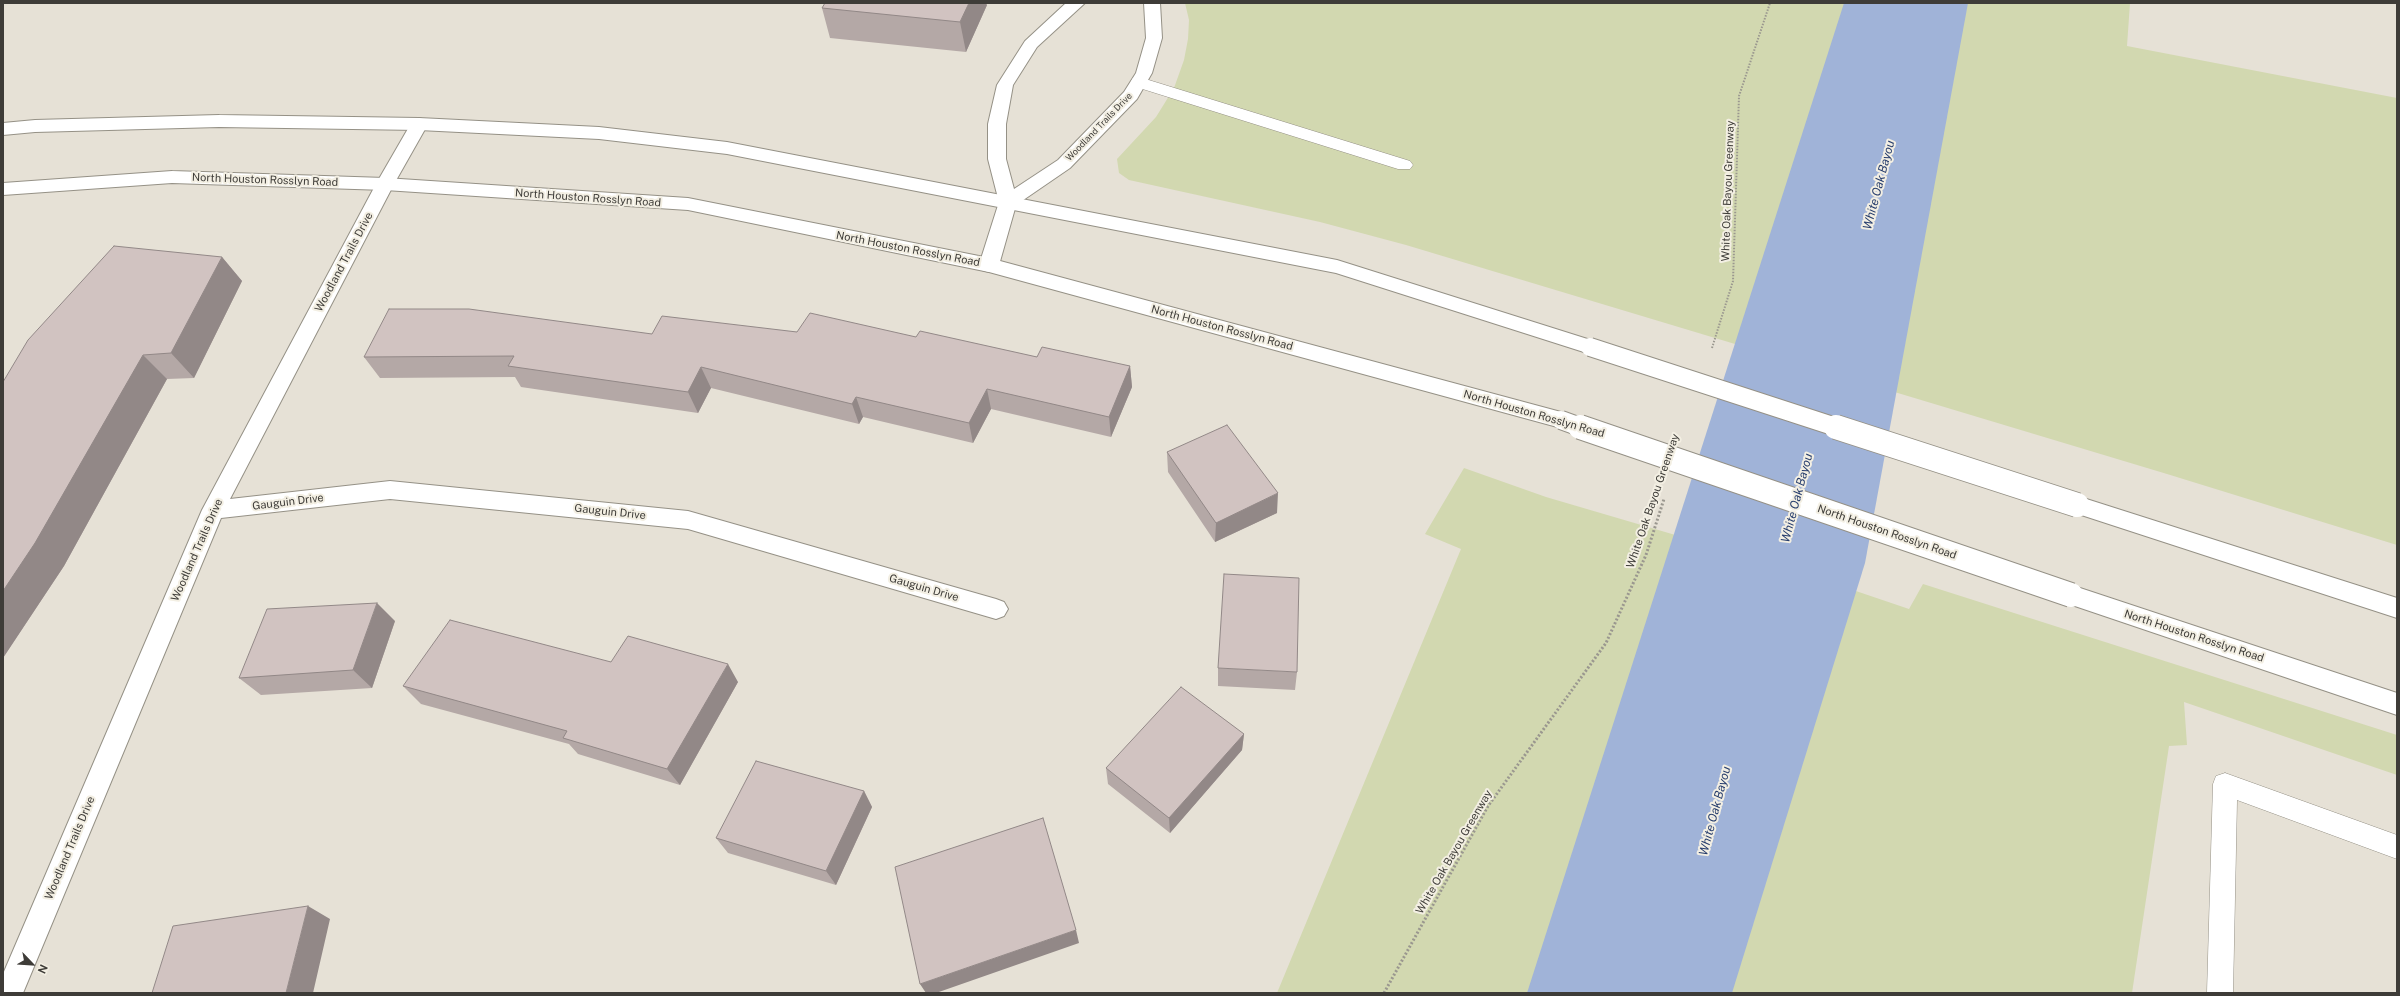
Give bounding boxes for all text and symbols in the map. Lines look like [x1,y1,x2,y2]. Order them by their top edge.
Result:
street label: Woodland Trails Drive [1064,91,1134,163]
street label: White Oak Bayou Greenway [1719,120,1737,262]
water label: White Oak Bayou [1860,139,1898,231]
street label: North Houston Rosslyn Road [192,171,338,189]
street label: North Houston Rosslyn Road [515,186,661,210]
street label: Woodland Trails Drive [312,210,376,314]
street label: North Houston Rosslyn Road [835,229,981,269]
street label: North Houston Rosslyn Road [1150,303,1294,353]
street label: North Houston Rosslyn Road [1462,388,1606,440]
street label: White Oak Bayou Greenway [1624,432,1682,570]
water label: White Oak Bayou [1778,452,1816,544]
street label: Gauguin Drive [252,491,324,513]
street label: Woodland Trails Drive [168,497,226,603]
street label: Gauguin Drive [574,502,646,522]
street label: North Houston Rosslyn Road [1816,502,1958,562]
street label: Gauguin Drive [888,572,960,604]
street label: North Houston Rosslyn Road [2122,607,2266,665]
water label: White Oak Bayou [1696,765,1734,857]
street label: White Oak Bayou Greenway [1413,788,1495,916]
street label: Woodland Trails Drive [42,794,98,902]
north arrow [12,944,52,984]
text: N [36,963,50,976]

